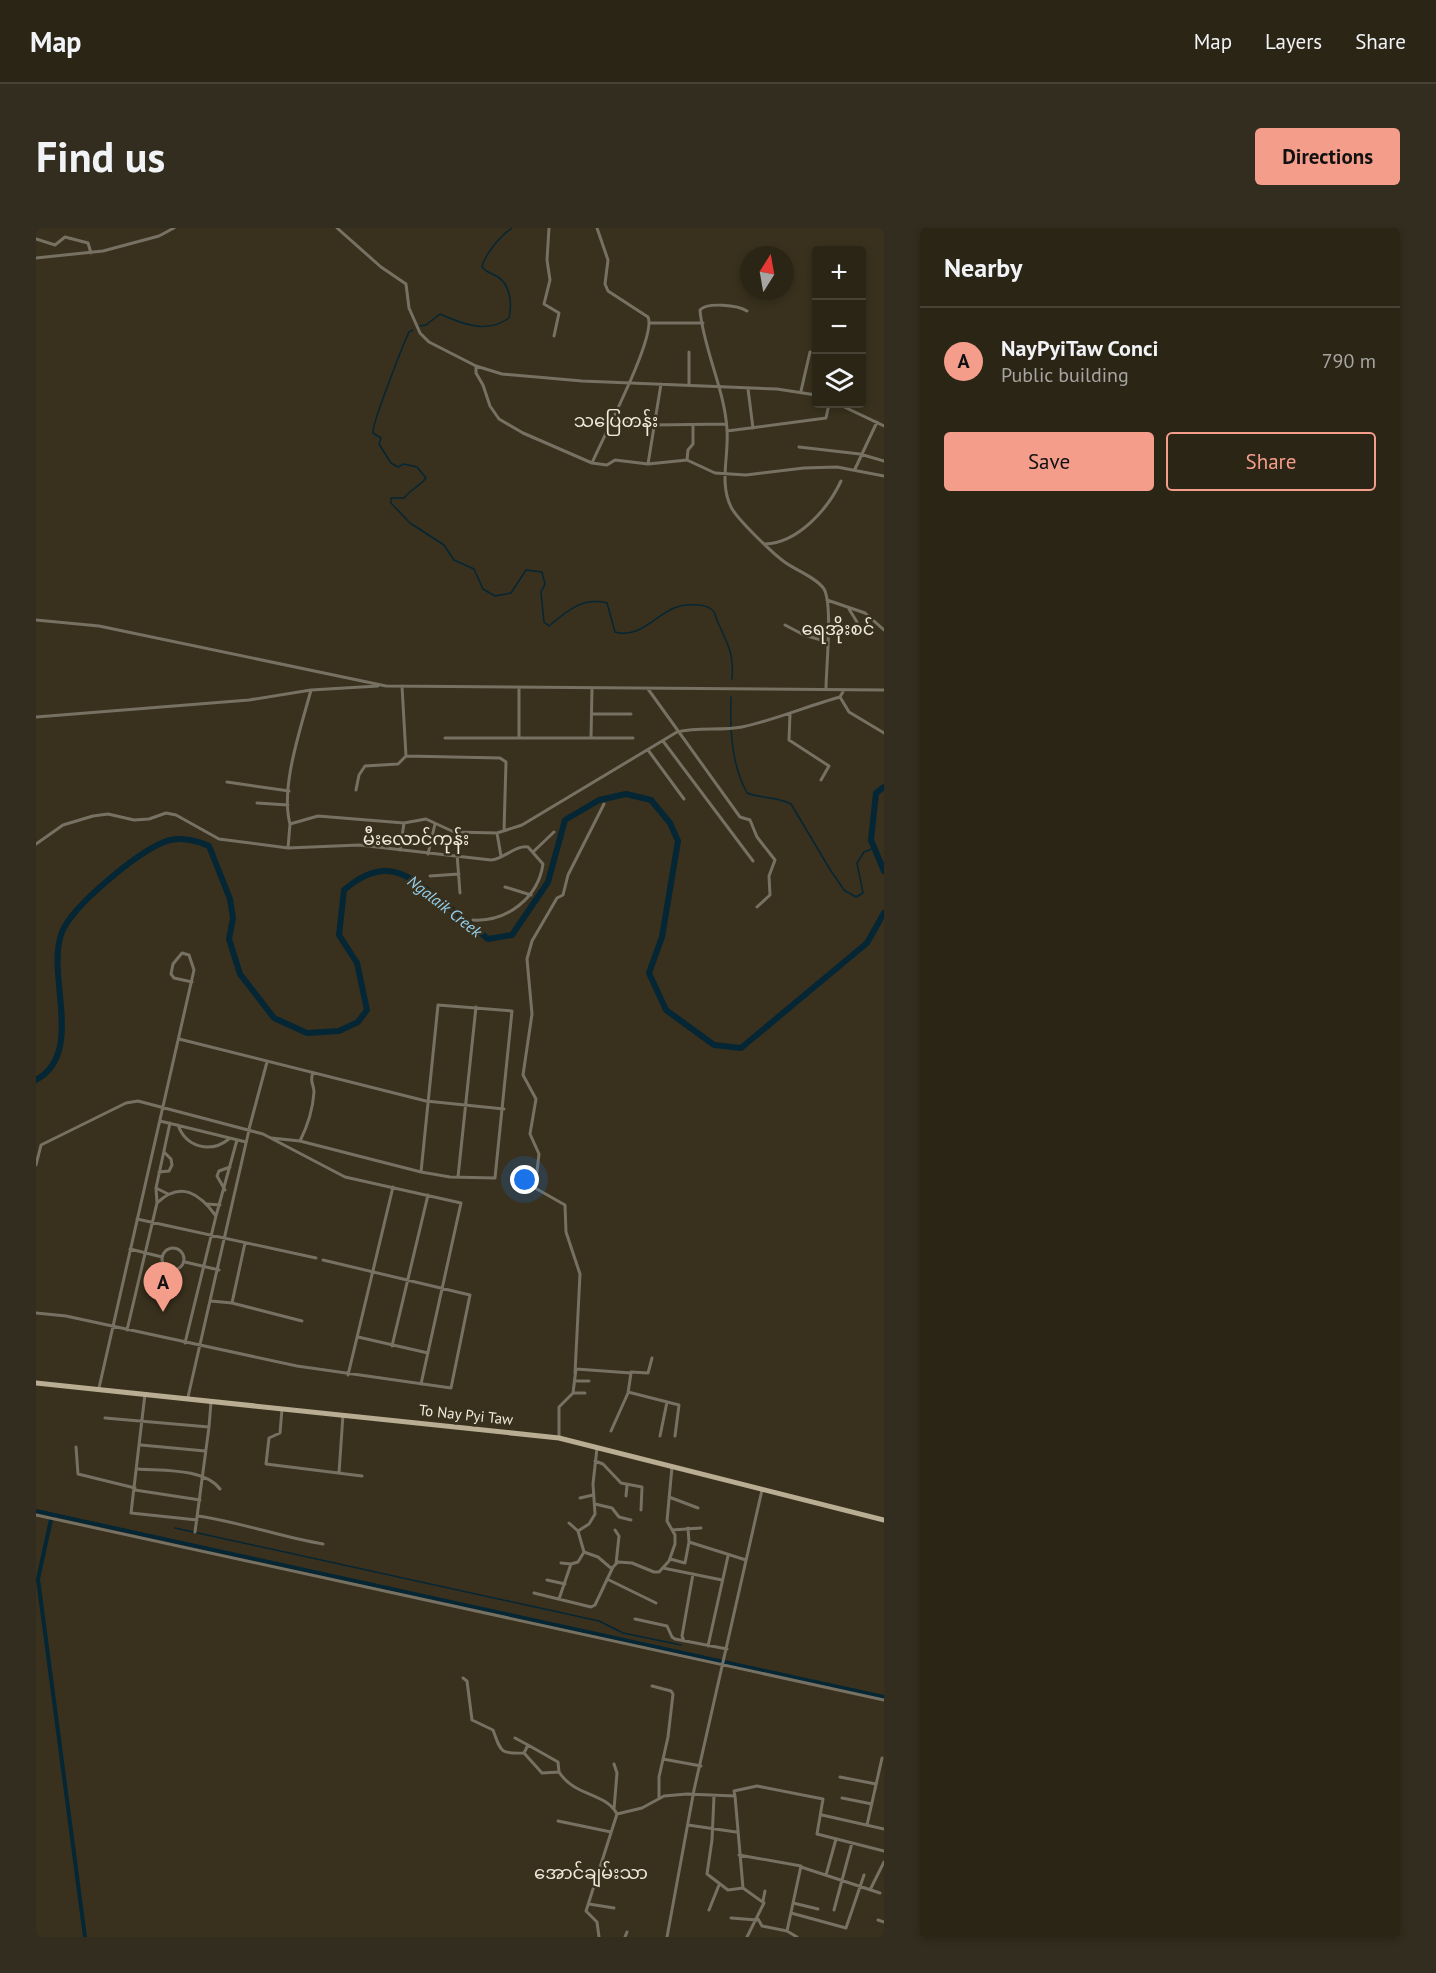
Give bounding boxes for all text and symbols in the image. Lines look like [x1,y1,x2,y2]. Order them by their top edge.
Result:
text: Map [30,23,81,60]
text: Map [1194,28,1232,55]
text: Layers [1265,28,1322,55]
text: Share [1355,28,1406,55]
button: Directions [1255,128,1400,185]
text: Find us [36,129,165,184]
north arrow [740,246,794,300]
map controls [812,246,866,408]
button: + [812,246,866,300]
text: Nearby [944,251,1022,284]
button: − [812,300,866,354]
text: NayPyiTaw Conci [1001,334,1158,362]
text: A [957,348,970,374]
text: 790 m [1322,348,1376,374]
button: layers [812,354,866,408]
text: Public building [1001,362,1129,388]
district label: သပြေတန်း [574,408,658,436]
button: Save [944,432,1154,491]
button: Share [1166,432,1376,491]
district label: ရေအိုးစင် [802,615,874,644]
district label: မီးလောင်ကုန်း [363,825,469,854]
water label: Ngalaik Creek [404,871,487,942]
your location [510,1165,539,1194]
pin: A [144,1262,182,1312]
street label: To Nay Pyi Taw [418,1400,514,1429]
district label: အောင်ချမ်းသာ [534,1860,648,1888]

